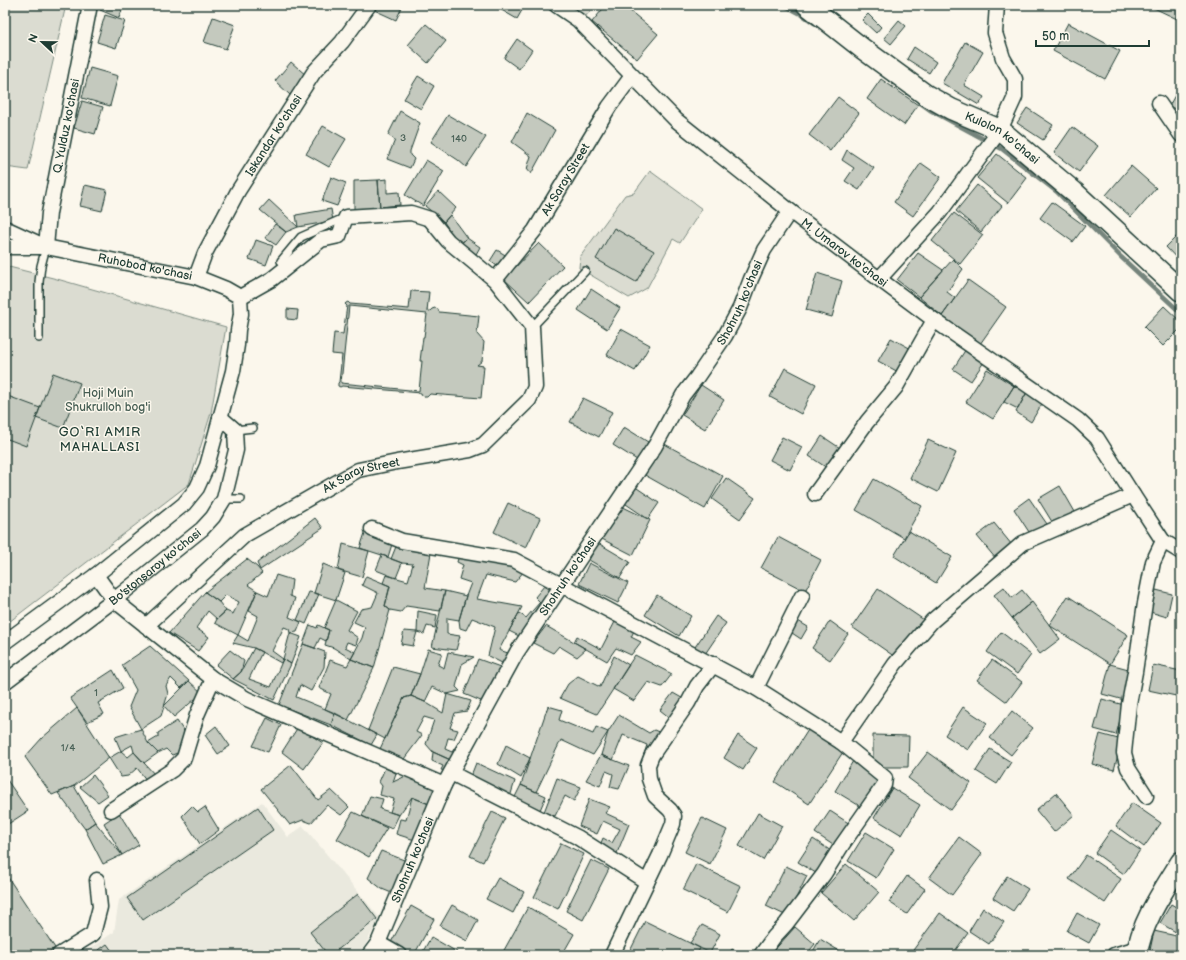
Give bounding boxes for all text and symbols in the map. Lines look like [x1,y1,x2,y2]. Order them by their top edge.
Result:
north arrow [22,22,62,62]
scale bar [1036,22,1149,48]
text: 50 m [1042,29,1069,44]
text: N [26,32,41,45]
street label: Q. Yulduz ko'chasi [50,77,83,174]
street label: Iskandar ko'chasi [242,92,305,179]
street label: Kulolon ko'chasi [963,108,1043,167]
house number: 3 [400,132,406,144]
house number: 140 [451,133,467,145]
street label: Ak Saray Street [538,140,593,218]
street label: M. Umarov ko'chasi [798,215,891,290]
street label: Ruhobod ko'chasi [97,250,194,284]
street label: Shohruh ko'chasi [714,258,766,348]
park label: Hoji Muin Shukrulloh bog'i [65,386,151,415]
district label: GO‘RI AMIR MAHALLASI [59,424,141,455]
street label: Ak Saray Street [320,454,401,496]
street label: Bo'stonsaroy ko'chasi [106,525,204,609]
street label: Shohruh ko'chasi [536,534,600,619]
house number: 1 [94,687,98,699]
house number: 1/4 [61,742,75,754]
street label: Shohruh ko'chasi [388,815,437,905]

